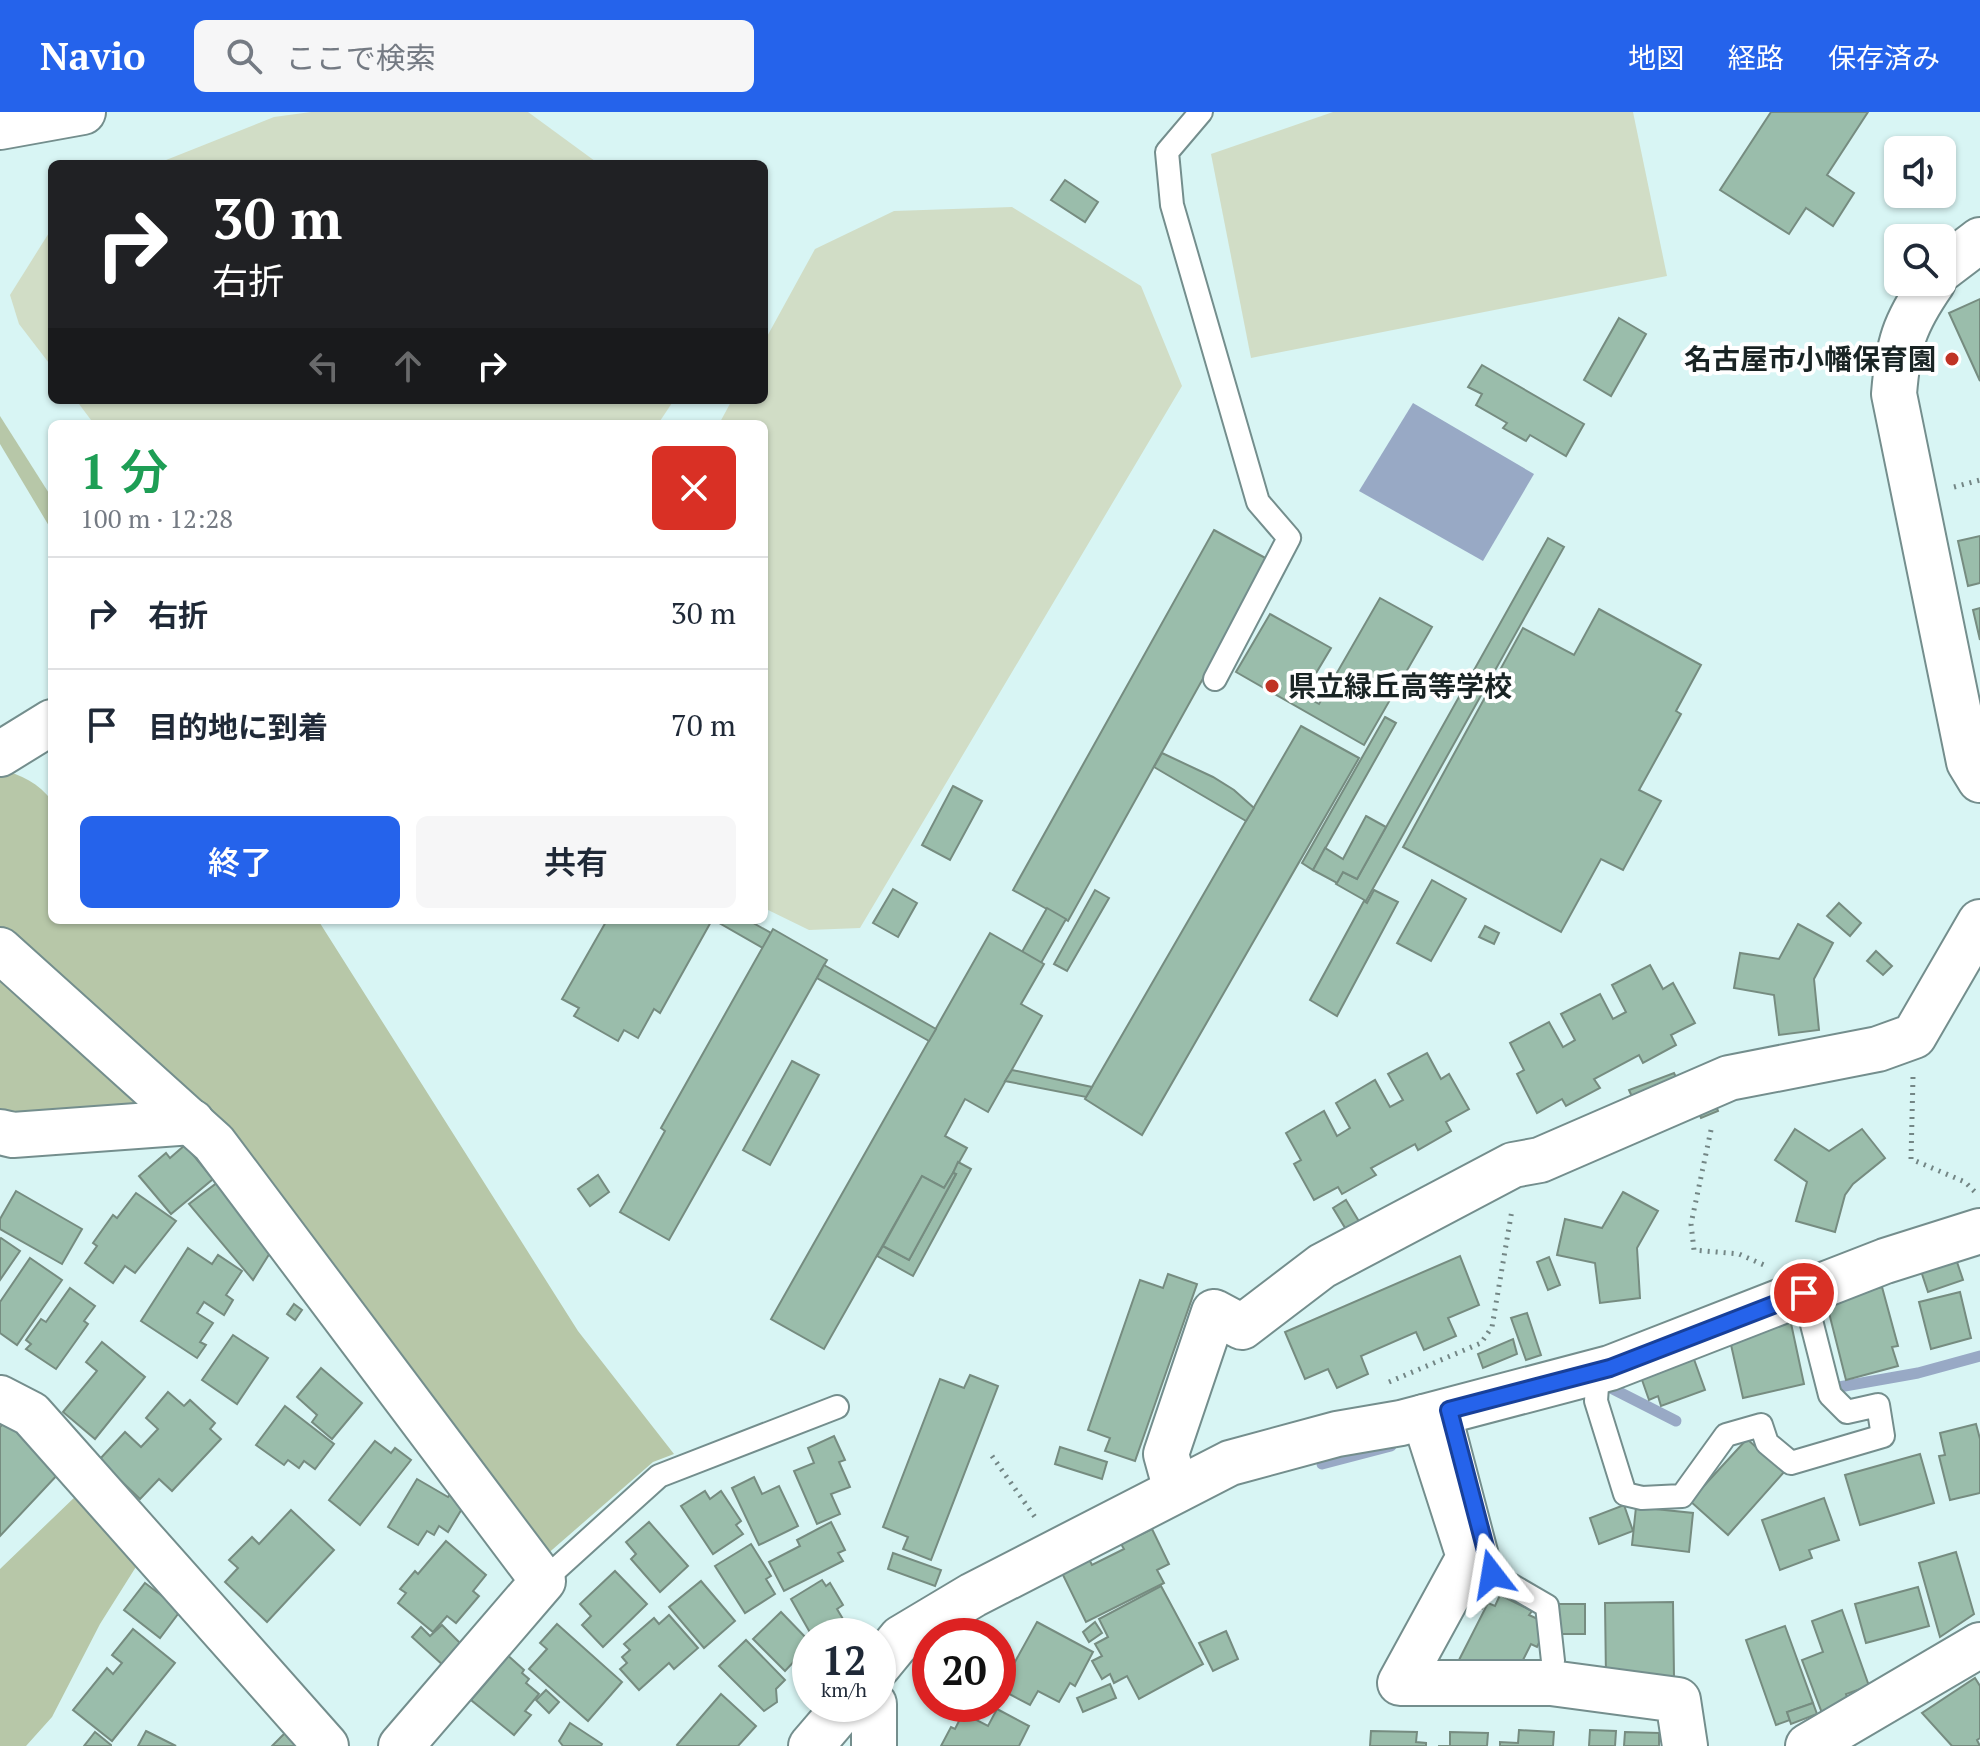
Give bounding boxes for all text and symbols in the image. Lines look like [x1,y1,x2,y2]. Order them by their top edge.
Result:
search box [194,20,754,92]
text: Navio [40,31,146,81]
icon: search [222,34,266,78]
text: ここで検索 [286,38,436,78]
text: 地図 [1628,39,1684,76]
text: 経路 [1728,39,1784,76]
text: 保存済み [1828,39,1940,76]
map controls [1884,136,1956,296]
button: sound [1884,136,1956,208]
text: 30 m [212,181,342,255]
icon: right [80,192,184,296]
button: search [1884,224,1956,296]
text: 右折 [212,257,284,304]
place label: 名古屋市小幡保育園 [1684,340,1936,377]
icon: left [302,344,346,388]
icon: ahead [386,344,430,388]
icon: right [470,344,514,388]
marker: 名古屋市小幡保育園 [1943,350,1961,368]
text: 1 分 [80,439,168,503]
button: close [652,446,736,530]
text: 100 m · 12:28 [80,501,233,535]
icon: right [80,591,124,635]
text: 30 m [671,593,736,633]
text: 右折 [148,595,208,635]
place label: 県立緑丘高等学校 [1288,667,1512,704]
marker: 県立緑丘高等学校 [1263,677,1281,695]
icon: arrive [80,703,124,747]
text: 70 m [671,705,736,745]
text: 目的地に到着 [148,707,328,747]
button: 終了 [80,816,400,908]
button: 共有 [416,816,736,908]
pin [1770,1259,1838,1327]
icon: arrive [1782,1271,1826,1315]
position arrow [1450,1532,1534,1616]
speed limit sign: 20 [912,1618,1016,1722]
text: 12 [821,1633,867,1686]
text: km/h [821,1676,867,1703]

